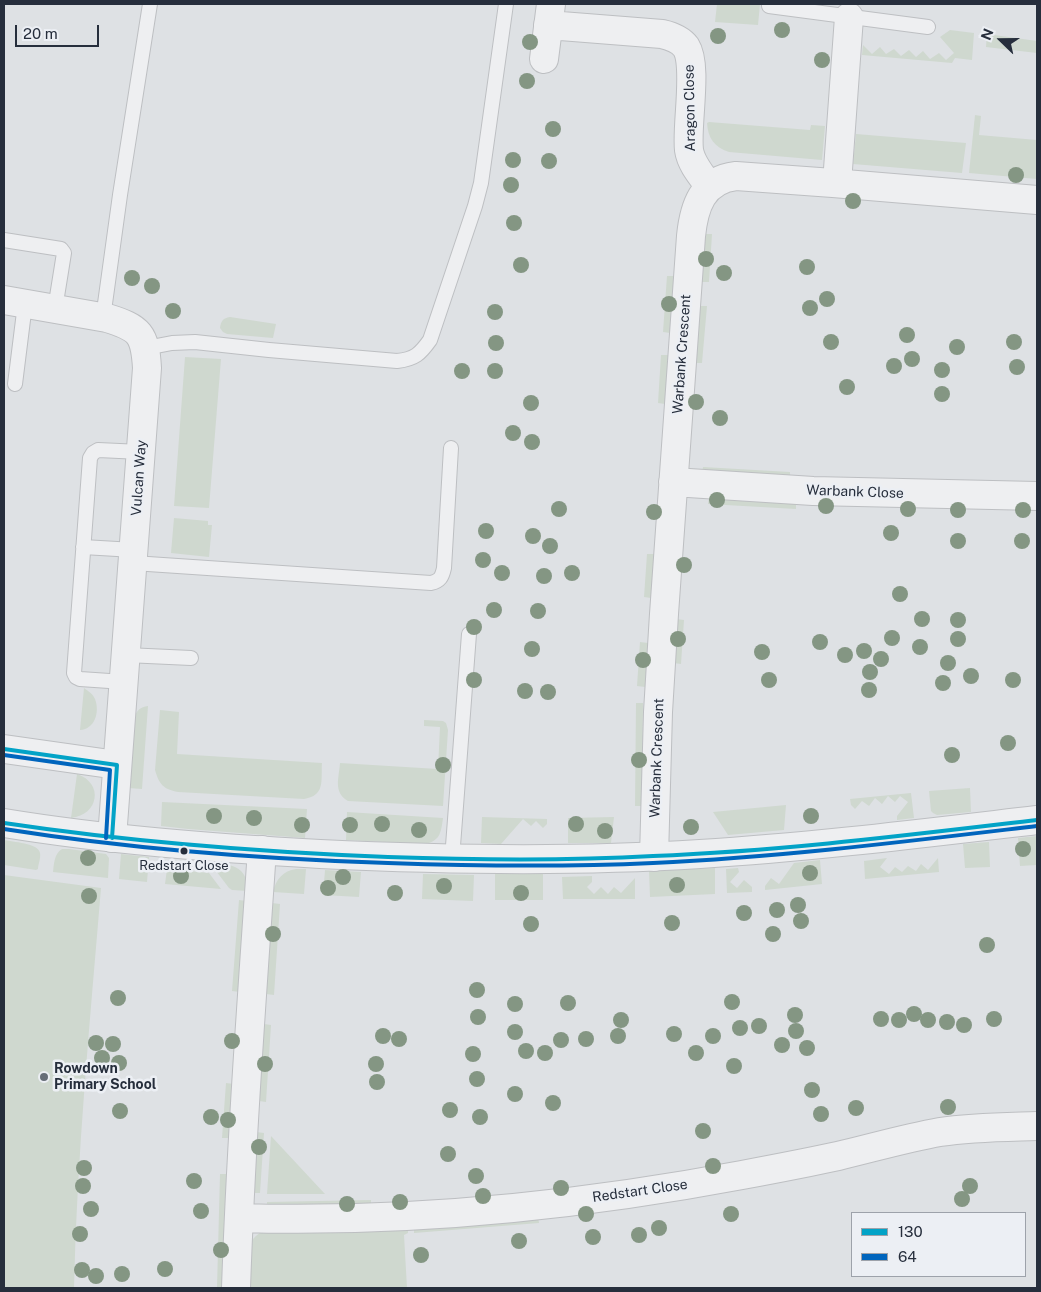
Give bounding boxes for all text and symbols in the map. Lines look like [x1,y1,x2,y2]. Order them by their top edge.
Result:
scale bar [18,15,101,47]
north arrow [976,15,1026,65]
text: 20 m [23,25,58,42]
text: N [978,26,997,42]
street label: Aragon Close [681,64,699,152]
street label: Warbank Crescent [669,294,695,414]
street label: Vulcan Way [128,440,150,516]
street label: Warbank Close [806,482,904,502]
street label: Warbank Crescent [647,698,667,818]
marker: Redstart Close [179,846,189,856]
place label: Redstart Close [139,858,229,874]
place label: Rowdown Primary School [54,1061,156,1094]
marker: Rowdown Primary School [38,1071,50,1083]
street label: Redstart Close [591,1176,689,1206]
legend [851,1212,1026,1277]
text: 130 [898,1223,923,1240]
text: 64 [898,1248,917,1265]

